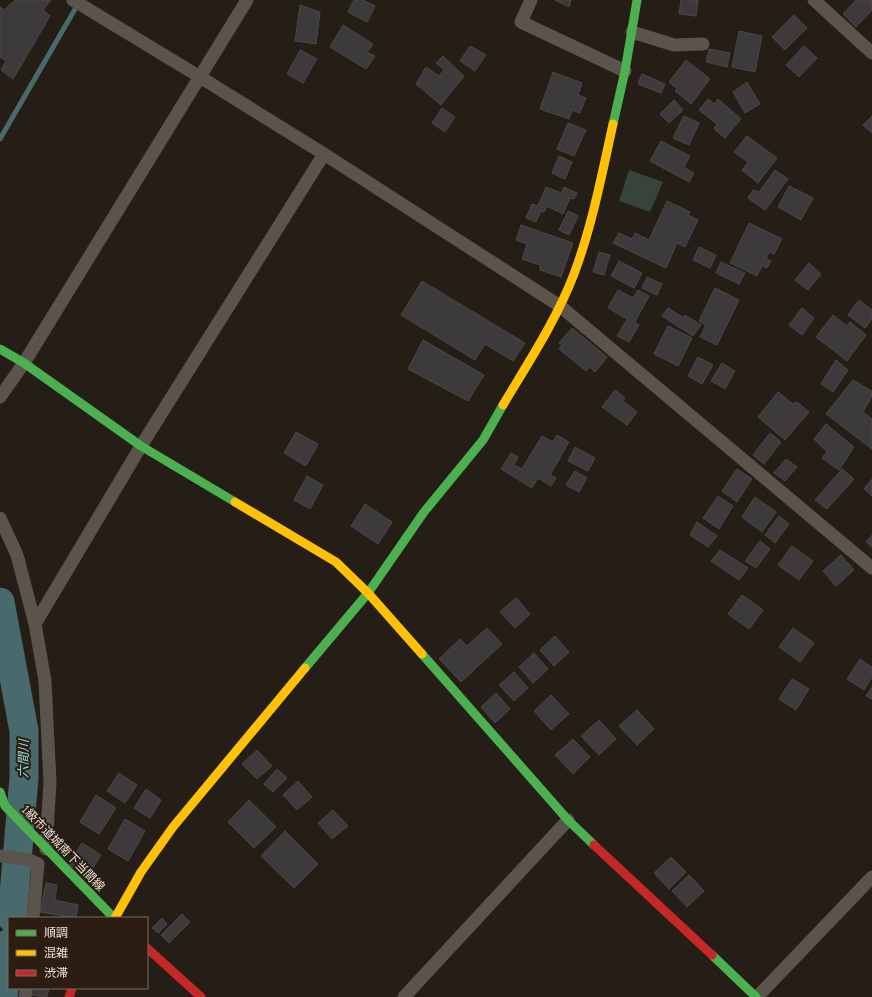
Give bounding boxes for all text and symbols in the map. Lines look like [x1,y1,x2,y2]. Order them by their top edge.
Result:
water label: 六間川 [15,737,32,779]
street label: 1級市道城南下当間線 [19,802,108,894]
legend [8,917,148,989]
text: 順調 [44,925,68,940]
text: 混雑 [44,945,68,960]
text: 渋滞 [44,965,68,980]

